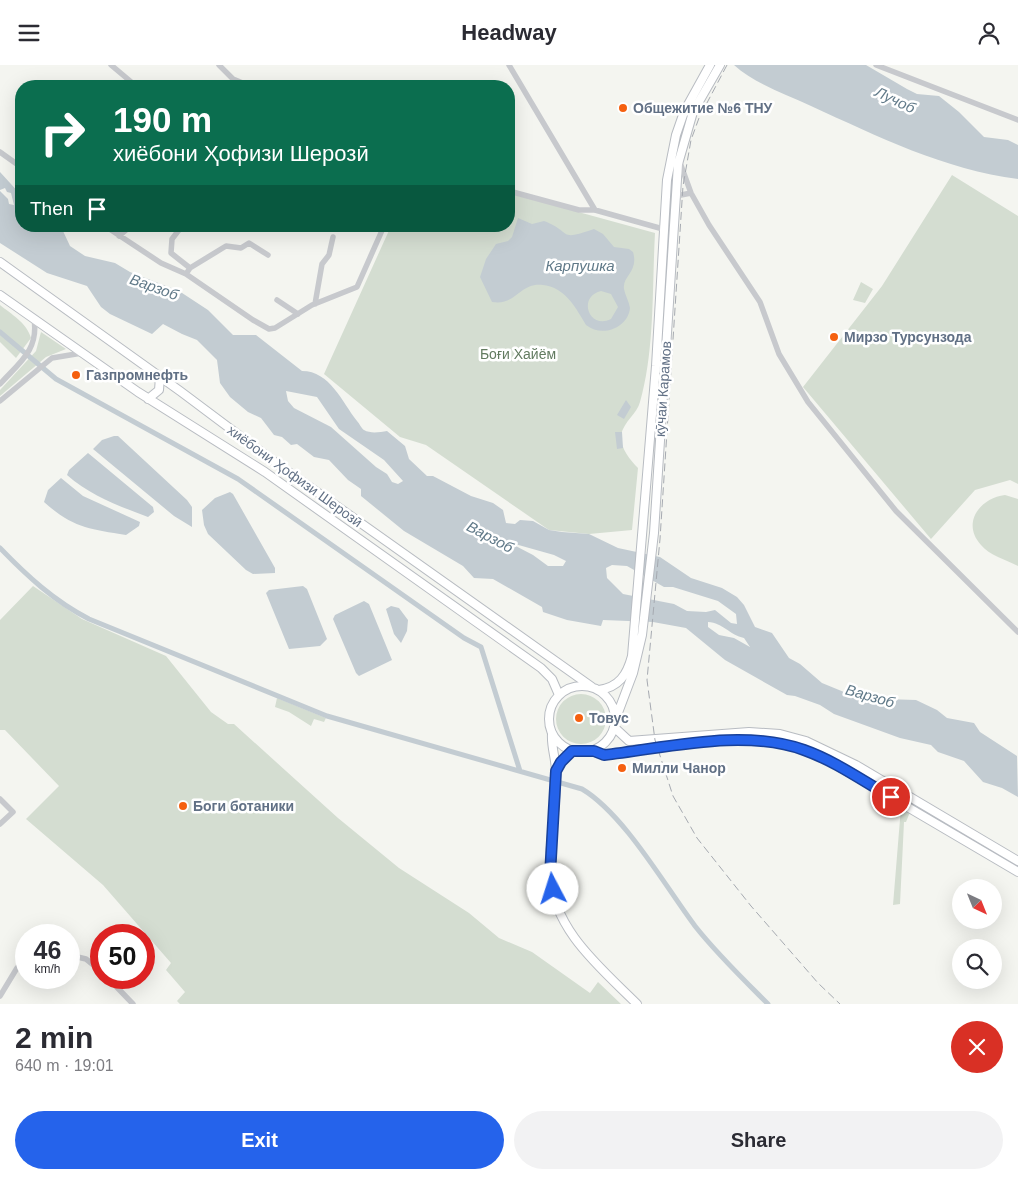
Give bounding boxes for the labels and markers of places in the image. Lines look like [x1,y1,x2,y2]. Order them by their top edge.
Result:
place label: Общежитие №6 ТНУ [633,100,773,116]
marker: Общежитие №6 ТНУ [617,102,629,114]
place label: Мирзо Турсунзода [844,329,972,345]
marker: Мирзо Турсунзода [828,331,840,343]
place label: Газпромнефть [86,367,189,383]
marker: Газпромнефть [70,369,82,381]
place label: Товус [589,710,629,726]
marker: Товус [573,712,585,724]
place label: Милли Чанор [632,760,726,776]
marker: Милли Чанор [616,762,628,774]
pin [870,776,912,818]
place label: Боги ботаники [193,798,294,814]
marker: Боги ботаники [177,800,189,812]

